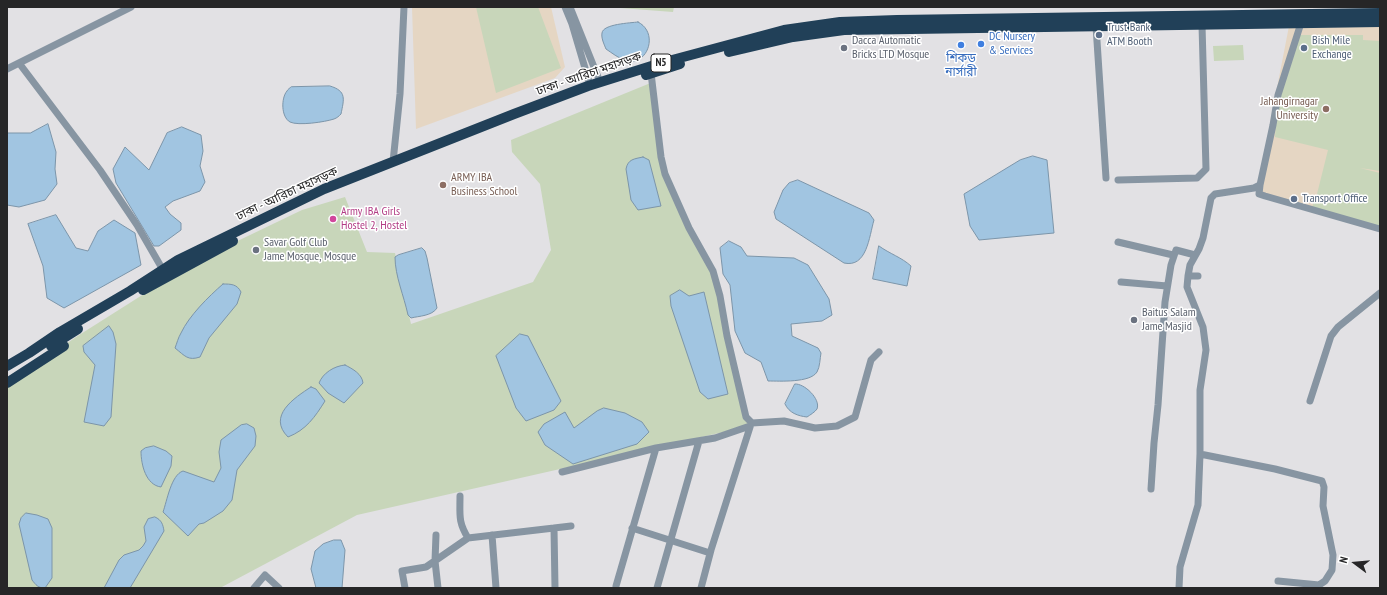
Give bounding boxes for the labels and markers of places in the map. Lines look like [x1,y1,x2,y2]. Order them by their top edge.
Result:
place label: Trust Bank ATM Booth [1107,21,1152,49]
place label: DC Nursery & Services [989,30,1035,58]
marker: Trust Bank ATM Booth [1094,30,1104,40]
place label: Dacca Automatic Bricks LTD Mosque [852,34,929,62]
place label: Bish Mile Exchange [1312,34,1352,62]
marker: DC Nursery & Services [976,39,986,49]
marker: শিকড় নার্সারী [956,40,966,50]
marker: Dacca Automatic Bricks LTD Mosque [839,43,849,53]
marker: Bish Mile Exchange [1299,43,1309,53]
place label: শিকড় নার্সারী [945,52,977,80]
place label: Jahangirnagar University [1261,95,1318,123]
marker: Jahangirnagar University [1321,104,1331,114]
place label: ARMY IBA Business School [451,171,517,199]
marker: ARMY IBA Business School [438,180,448,190]
place label: Transport Office [1302,192,1368,206]
marker: Transport Office [1289,194,1299,204]
place label: Army IBA Girls Hostel 2, Hostel [341,205,407,233]
marker: Army IBA Girls Hostel 2, Hostel [328,214,338,224]
place label: Savar Golf Club Jame Mosque, Mosque [264,236,356,264]
marker: Savar Golf Club Jame Mosque, Mosque [251,245,261,255]
place label: Baitus Salam Jame Masjid [1142,306,1196,334]
marker: Baitus Salam Jame Masjid [1129,315,1139,325]

